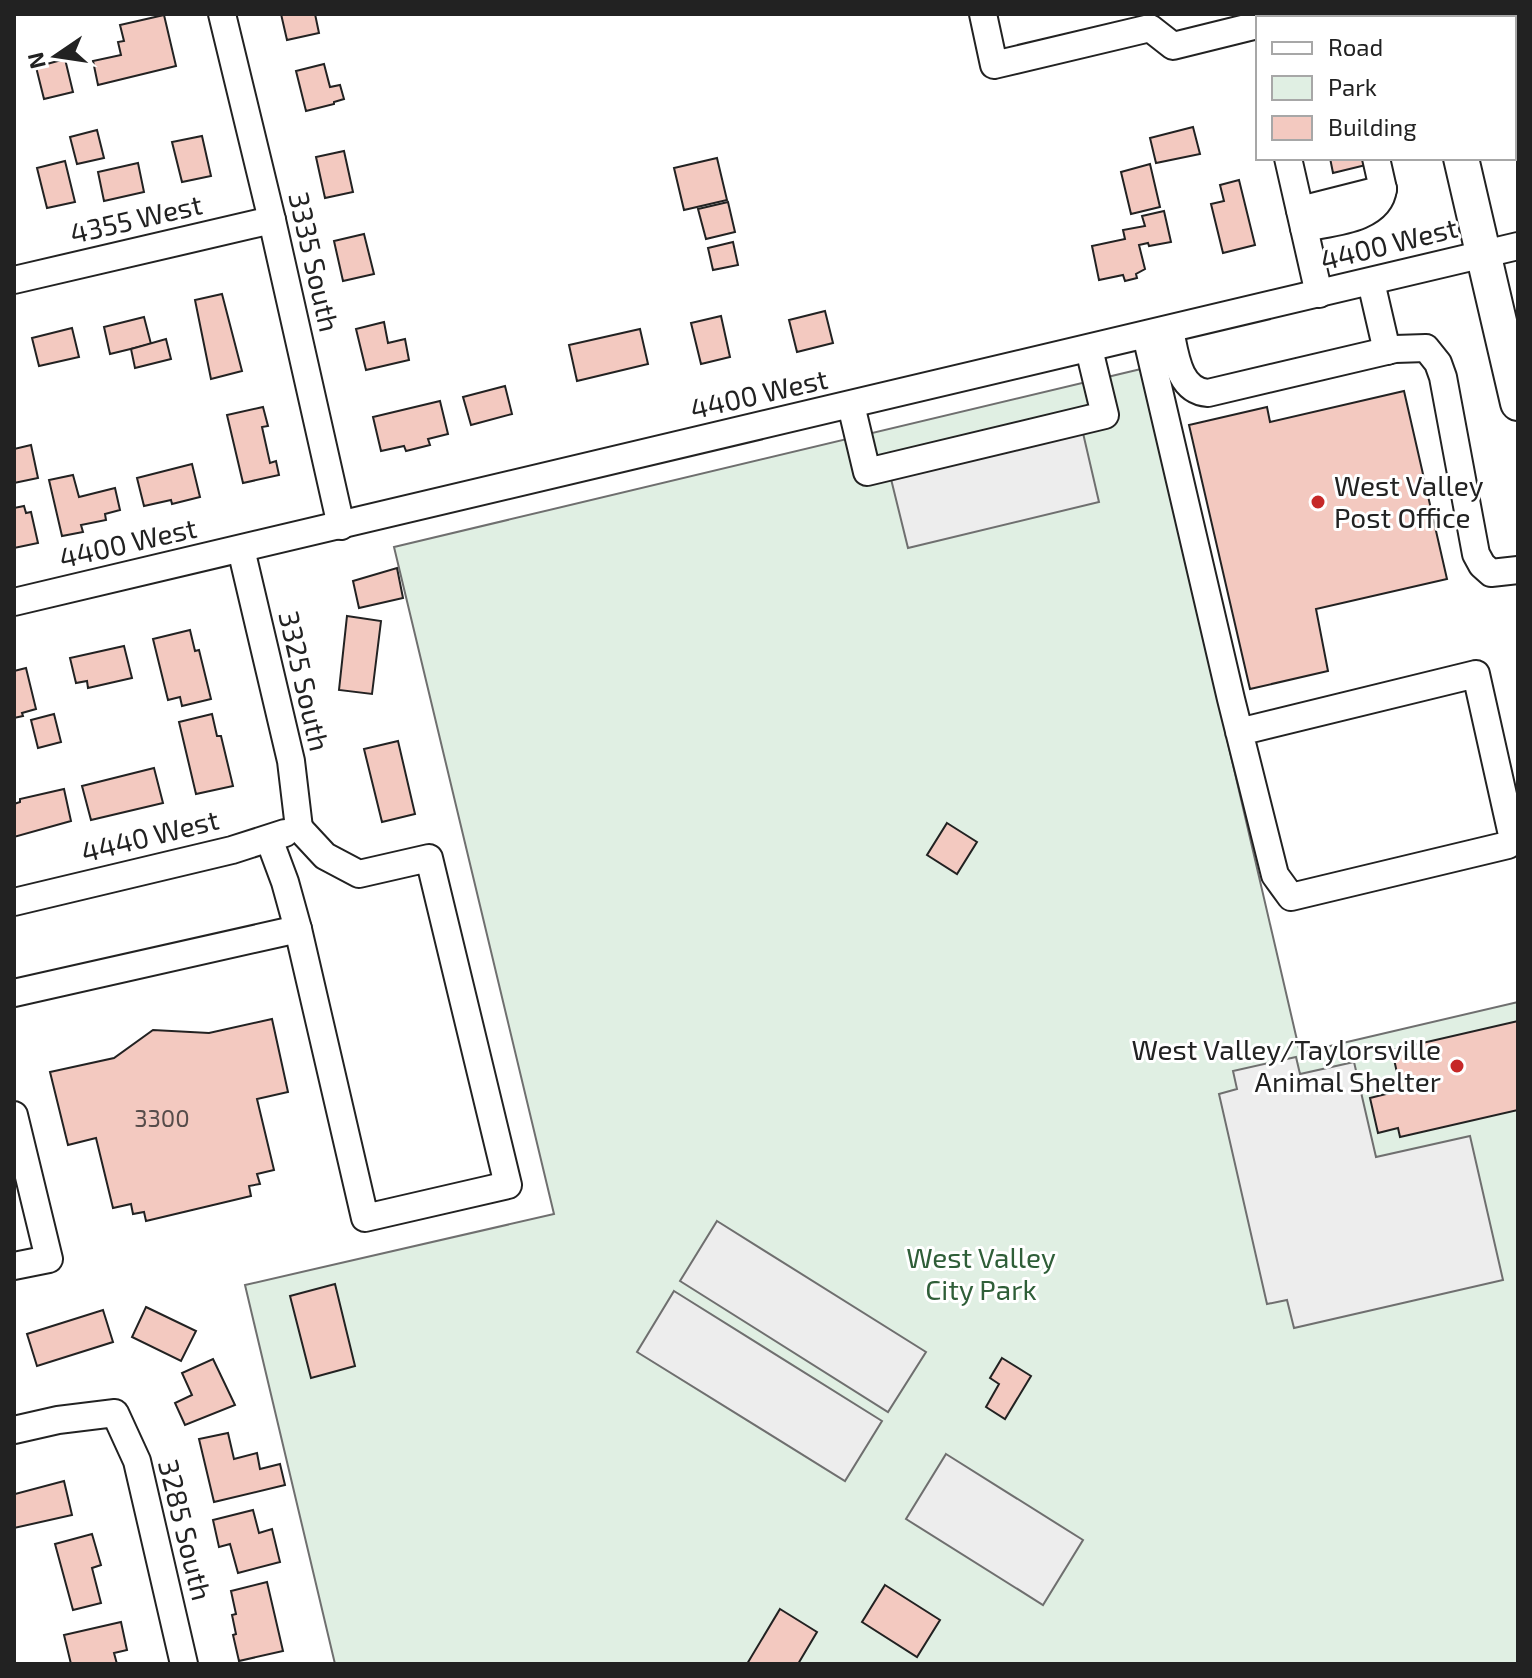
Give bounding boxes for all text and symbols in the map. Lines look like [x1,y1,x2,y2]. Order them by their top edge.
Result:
north arrow [16,16,96,96]
legend [1256,16,1516,160]
text: Road [1328,32,1383,61]
text: N [21,50,50,71]
text: Park [1328,72,1377,101]
text: Building [1328,112,1417,141]
street label: 4355 West [66,186,205,250]
street label: 3335 South [282,189,348,335]
street label: 4400 West [1317,210,1461,276]
street label: 4400 West [687,361,831,425]
place label: West Valley Post Office [1334,468,1484,534]
marker: West Valley Post Office [1309,493,1327,511]
street label: 4400 West [56,510,200,574]
street label: 3325 South [272,607,338,754]
street label: 4440 West [78,802,222,869]
place label: West Valley/Taylorsville Animal Shelter [1131,1032,1441,1098]
marker: West Valley/Taylorsville Animal Shelter [1448,1057,1466,1075]
house number: 3300 [134,1103,190,1132]
park label: West Valley City Park [906,1240,1056,1306]
street label: 3285 South [152,1456,220,1604]

